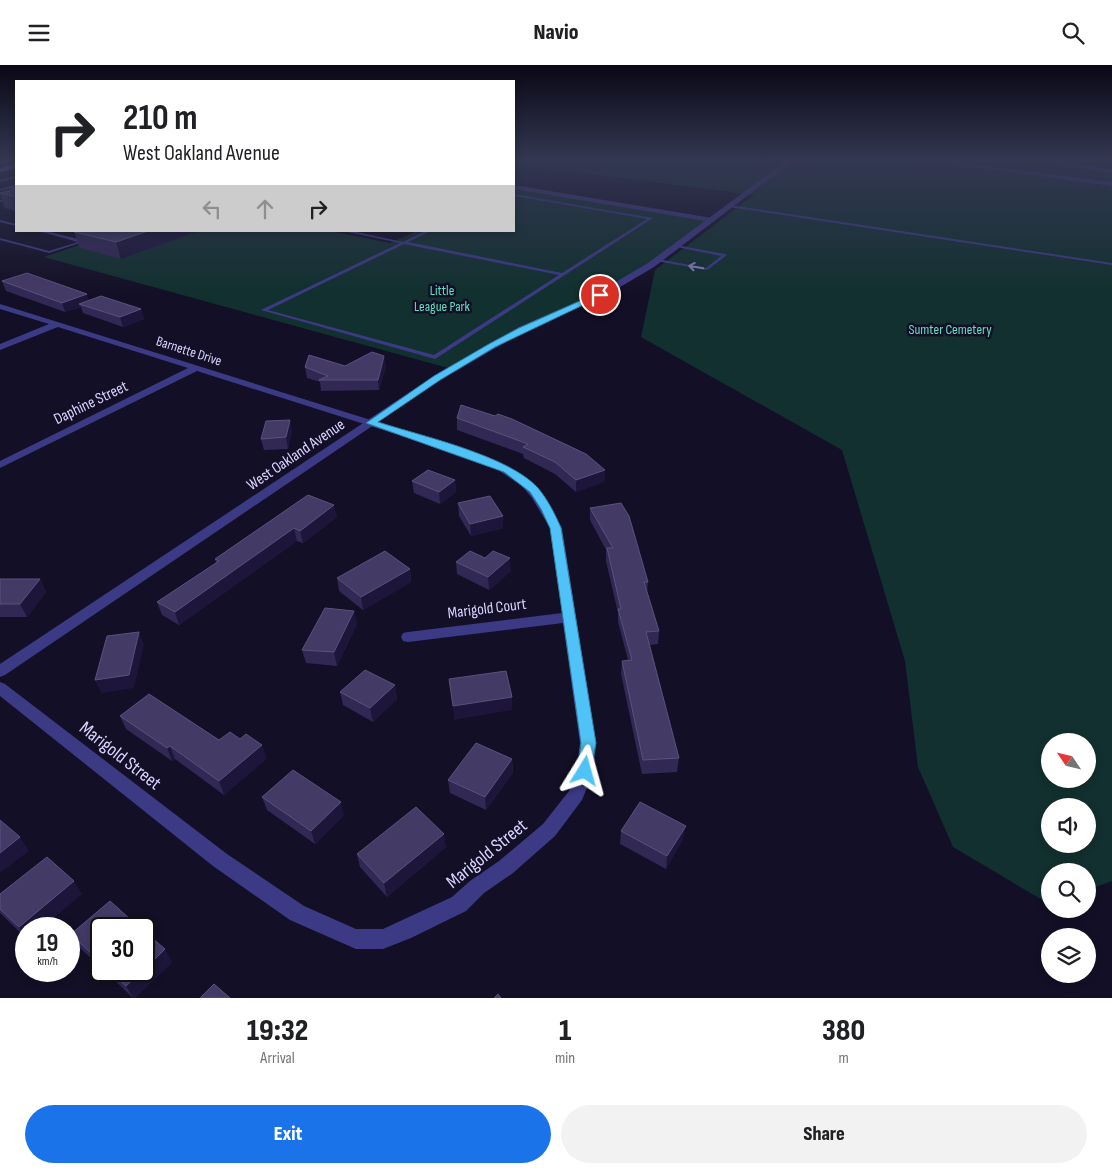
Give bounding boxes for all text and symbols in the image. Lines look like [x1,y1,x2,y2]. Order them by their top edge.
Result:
icon: menu [25,19,53,47]
text: Navio [533,19,579,46]
icon: search [1059,19,1087,47]
text: 210 m [123,97,197,140]
icon: right [40,100,105,165]
text: West Oakland Avenue [123,140,280,167]
icon: left [198,195,226,223]
icon: ahead [251,195,279,223]
icon: right [304,195,332,223]
one-way arrow [688,262,704,272]
pin [579,274,621,316]
icon: arrive [586,281,614,309]
park label: Little League Park [414,282,471,315]
park label: Sumter Cemetery [908,321,992,338]
street label: Barnette Drive [154,332,224,370]
street label: Daphine Street [51,377,131,429]
street label: West Oakland Avenue [243,415,349,495]
street label: Marigold Court [447,595,527,623]
street label: Marigold Street [74,717,166,795]
north arrow [1041,733,1096,787]
map controls [1041,733,1096,983]
position arrow [558,744,610,796]
button: sound [1041,798,1096,853]
street label: Marigold Street [442,814,532,894]
button: search [1041,863,1096,918]
speed limit sign: 30 [90,917,155,982]
text: 19 [37,928,58,959]
button: layers [1041,928,1096,983]
text: km/h [37,954,58,969]
text: 19:32 [247,1013,308,1049]
text: 1 [559,1013,571,1049]
text: 380 [822,1013,865,1049]
text: Arrival [260,1049,295,1068]
text: min [555,1049,575,1068]
text: m [838,1049,849,1068]
button: Exit [25,1105,551,1163]
button: Share [561,1105,1087,1163]

